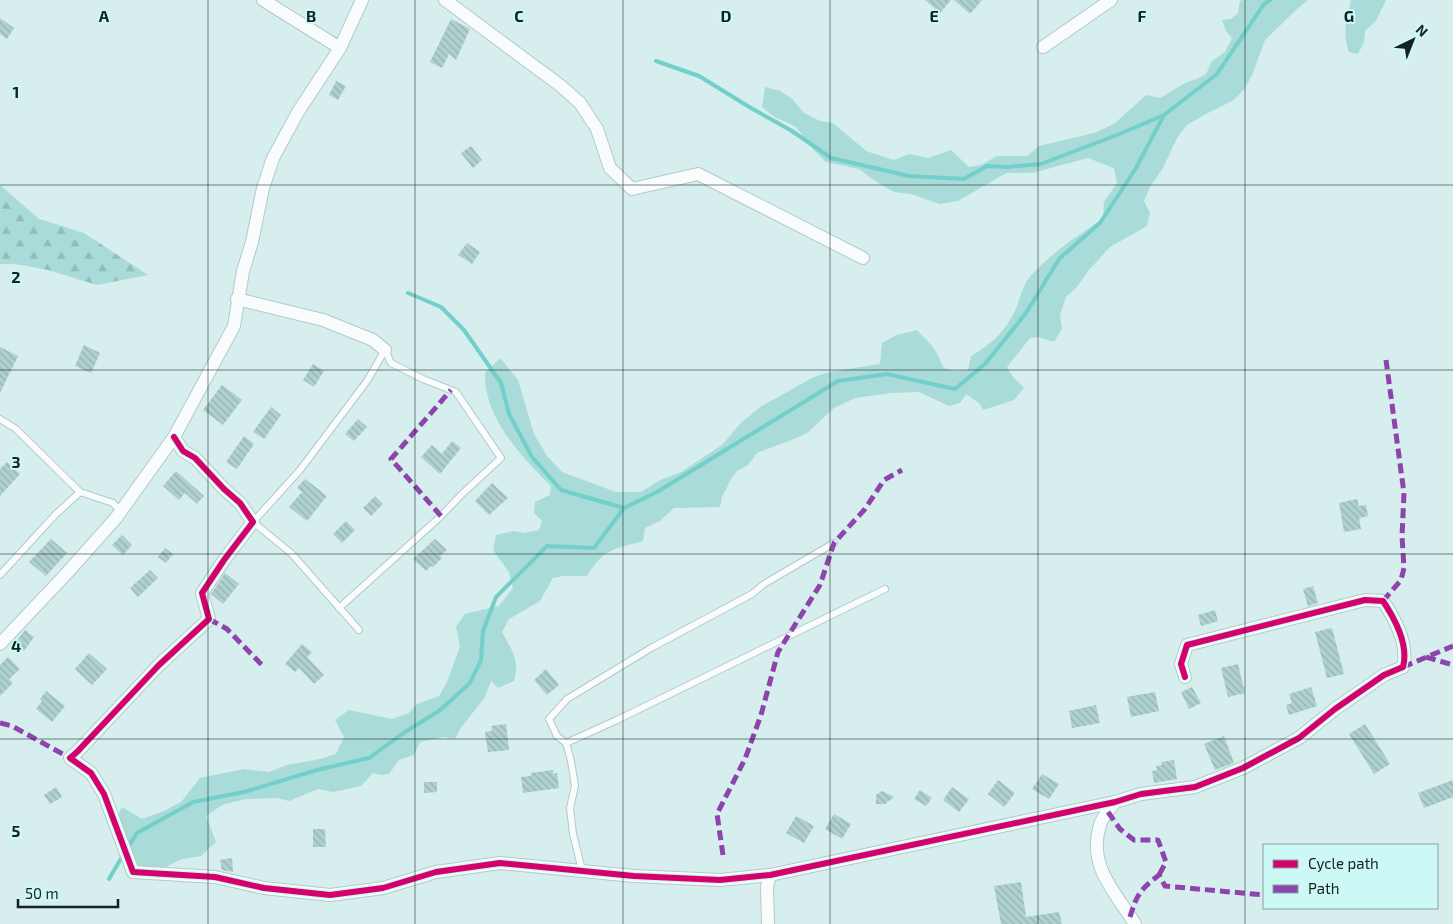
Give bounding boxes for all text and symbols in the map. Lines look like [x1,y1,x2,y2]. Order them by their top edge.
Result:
text: A [99,6,110,25]
text: B [306,6,316,25]
text: C [514,6,524,25]
text: D [721,6,732,25]
text: E [929,6,939,25]
text: F [1138,6,1147,25]
text: G [1344,6,1354,25]
north arrow [1388,15,1438,65]
text: N [1413,20,1432,40]
text: 1 [13,82,19,101]
text: 2 [11,267,21,286]
text: 3 [11,452,21,471]
text: 4 [11,636,21,655]
text: 5 [12,821,21,840]
legend [1263,844,1438,909]
text: Cycle path [1308,854,1379,872]
scale bar [18,876,118,908]
text: Path [1308,879,1339,897]
text: 50 m [25,884,59,902]

